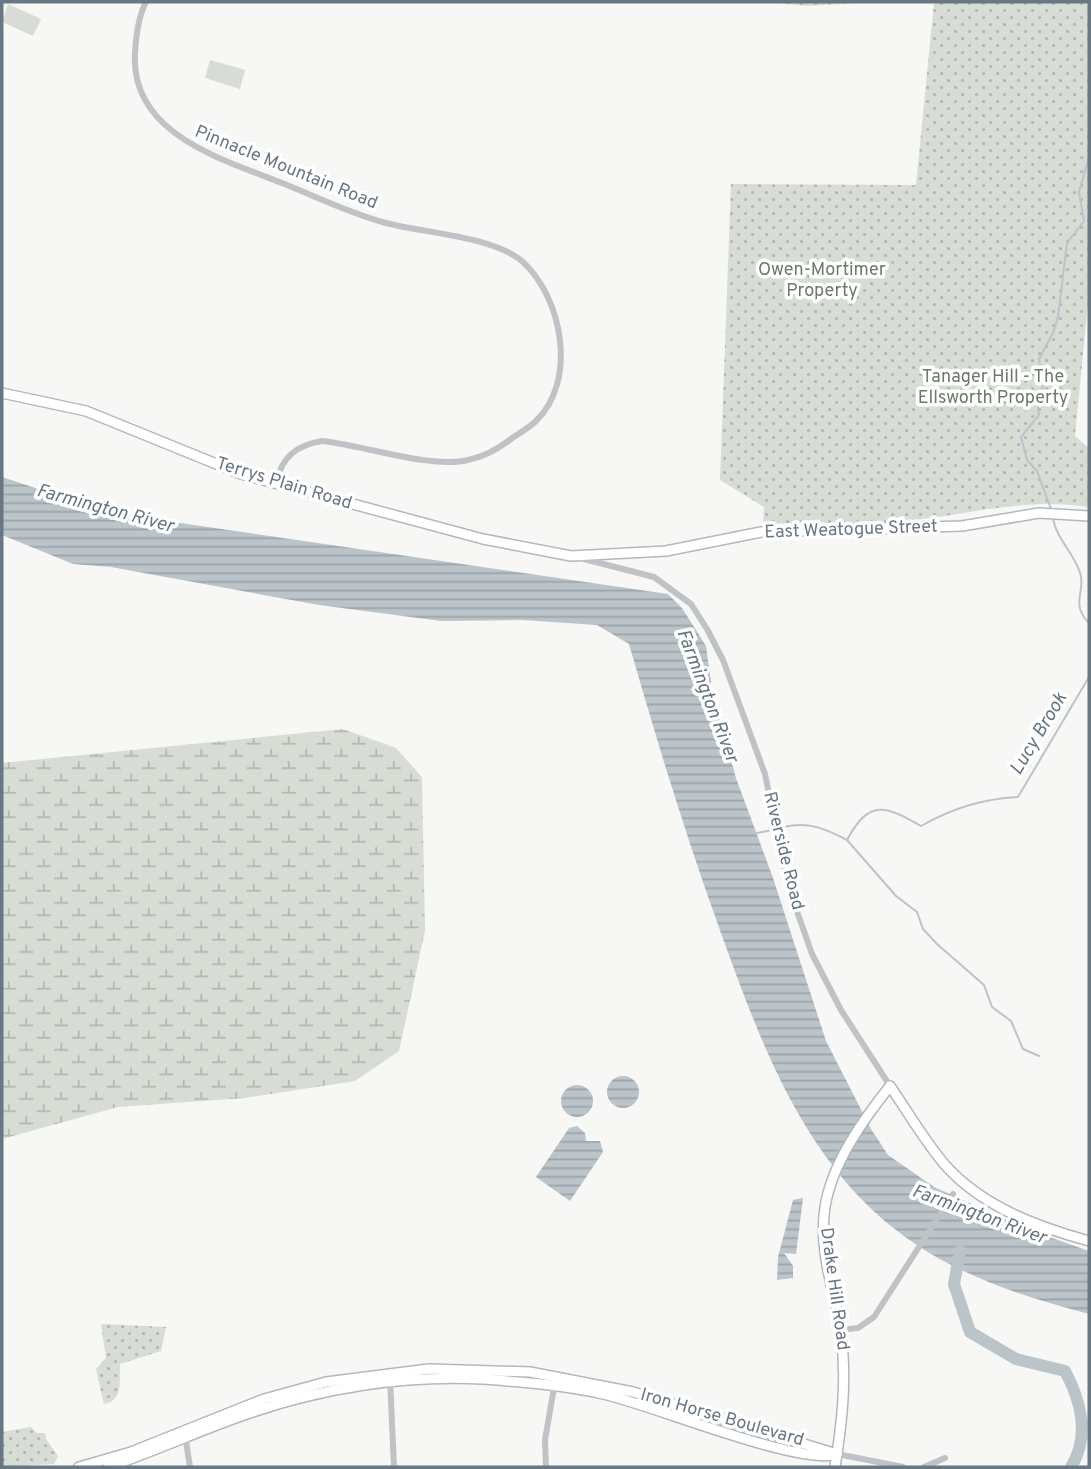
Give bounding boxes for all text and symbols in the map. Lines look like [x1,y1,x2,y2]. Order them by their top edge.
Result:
street label: Pinnacle Mountain Road [191,121,381,215]
park label: Owen-Mortimer Property [758,259,886,303]
park label: Tanager Hill - The Ellsworth Property [918,366,1068,410]
street label: Terrys Plain Road [213,452,355,516]
water label: Farmington River [34,479,178,539]
street label: East Weatogue Street [764,515,938,545]
water label: Farmington River [671,626,744,768]
water label: Lucy Brook [1005,688,1073,780]
street label: Riverside Road [757,789,809,913]
water label: Farmington River [909,1180,1051,1251]
street label: Drake Hill Road [814,1226,854,1352]
street label: Iron Horse Boulevard [638,1384,806,1452]

